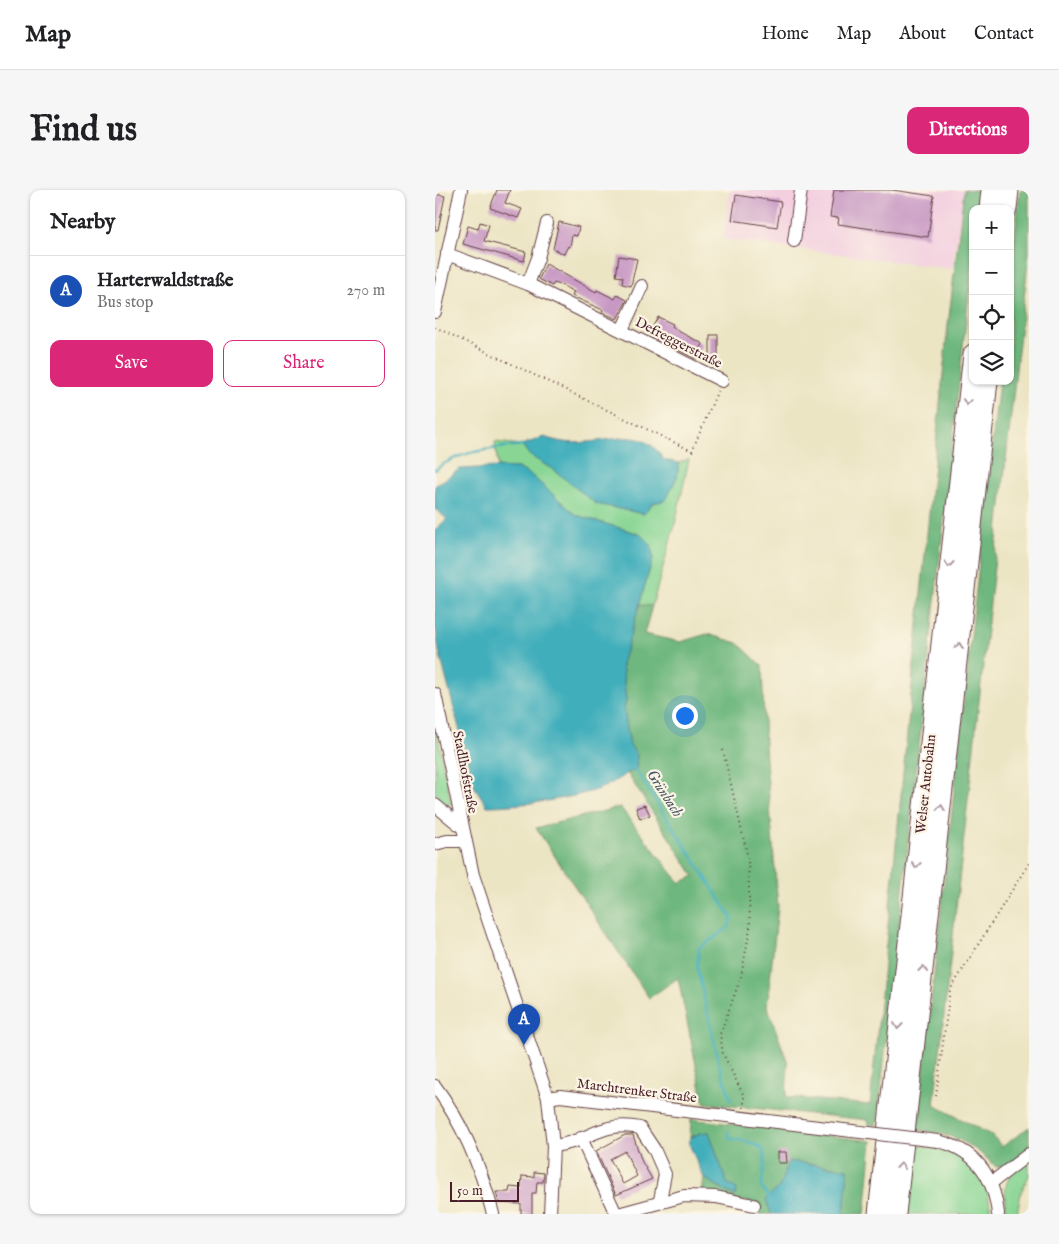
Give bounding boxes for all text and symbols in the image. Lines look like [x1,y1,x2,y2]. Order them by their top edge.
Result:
text: Map [25,19,71,50]
text: Home [762,23,809,46]
text: Map [837,23,871,46]
text: About [899,23,946,46]
text: Contact [974,23,1034,46]
button: Directions [907,107,1029,154]
text: Find us [30,108,137,153]
map controls [969,205,1014,385]
button: + [969,205,1014,250]
text: Nearby [50,209,115,236]
button: − [969,250,1014,295]
text: Harterwaldstraße [97,269,234,293]
text: A [61,281,71,301]
text: 270 m [346,281,385,301]
text: Bus stop [97,293,153,313]
button: locate [969,295,1014,340]
street label: Defreggerstraße [632,313,726,373]
button: Save [50,340,213,387]
button: Share [223,340,385,387]
button: layers [969,340,1014,385]
one-way arrow [962,399,973,407]
one-way arrow [944,560,955,568]
one-way arrow [953,642,964,650]
your location [672,703,698,729]
street label: Stadlhofstraße [448,729,482,816]
street label: Welser Autobahn [912,733,940,835]
water label: Grünbach [642,766,687,821]
one-way arrow [935,803,946,811]
one-way arrow [911,861,922,869]
one-way arrow [917,965,928,973]
pin: A [508,1004,540,1045]
one-way arrow [893,1022,904,1030]
street label: Marchtrenker Straße [576,1075,698,1107]
one-way arrow [895,1161,906,1169]
scale bar [450,1179,519,1202]
text: 50 m [457,1182,483,1200]

